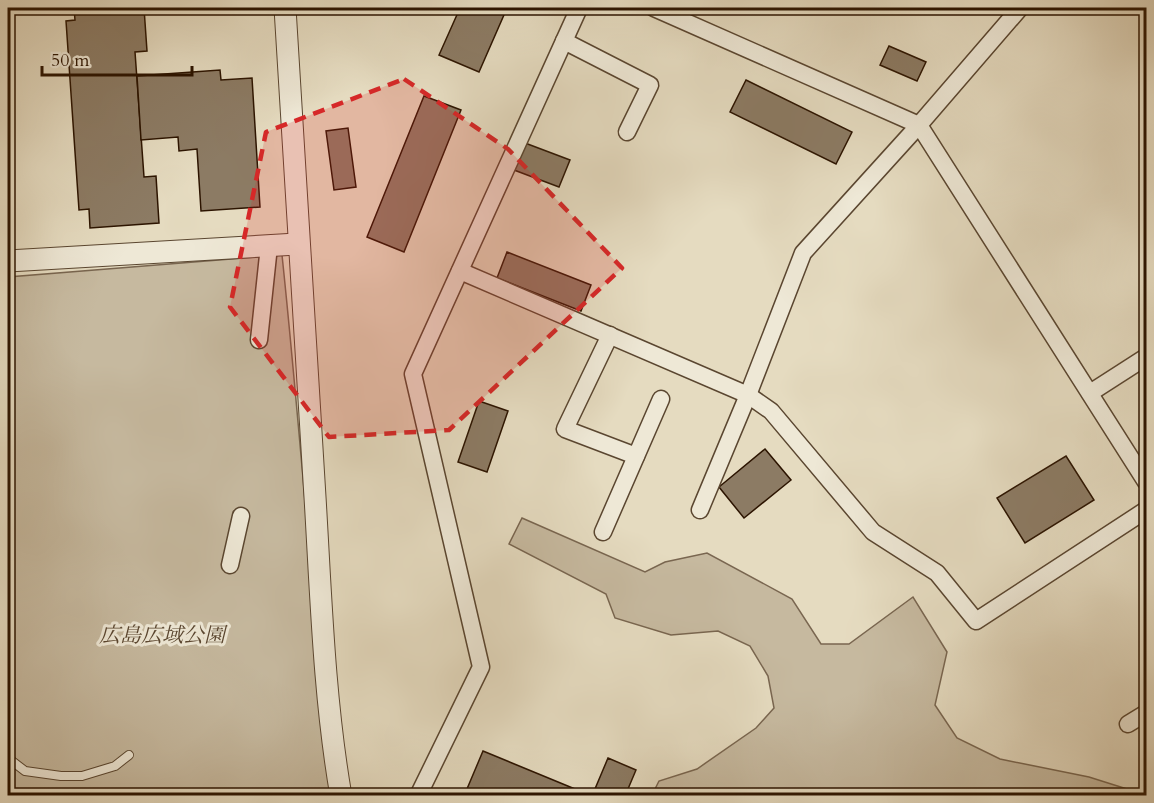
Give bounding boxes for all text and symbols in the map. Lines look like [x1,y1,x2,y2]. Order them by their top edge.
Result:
scale bar [42,39,192,77]
text: 50 m [51,48,90,73]
park label: 広島広域公園 [99,621,228,650]

